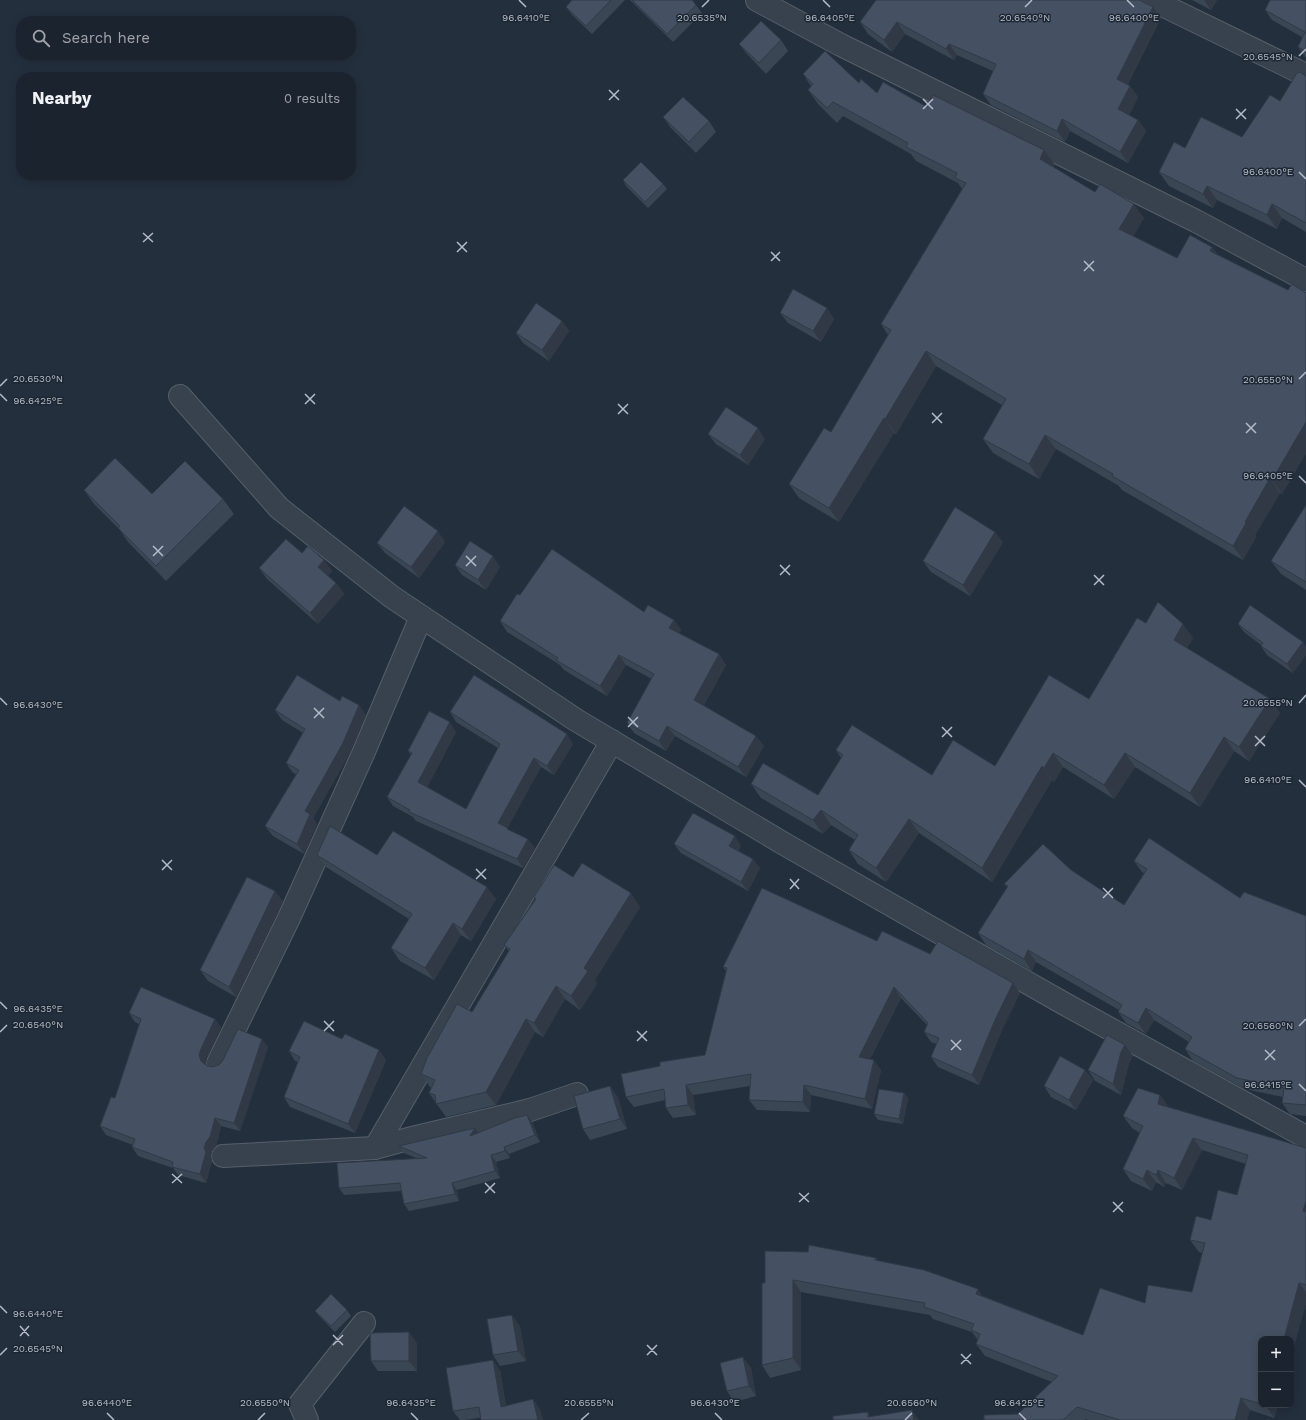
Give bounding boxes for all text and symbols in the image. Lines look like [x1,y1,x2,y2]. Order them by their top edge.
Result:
text: 96.6410°E [502,12,550,23]
text: 20.6535°N [677,12,727,23]
text: 96.6405°E [805,12,855,23]
text: 20.6540°N [1000,12,1050,23]
text: 96.6400°E [1109,12,1159,23]
search box [16,16,356,60]
icon: search [30,27,52,49]
text: Search here [62,29,150,47]
text: 20.6545°N [1243,51,1293,62]
text: Nearby [32,88,91,108]
text: 0 results [284,91,340,106]
text: 96.6400°E [1243,166,1293,177]
text: 20.6530°N [13,373,63,384]
text: 20.6550°N [1243,374,1293,385]
text: 96.6425°E [13,395,63,406]
text: 96.6405°E [1243,470,1293,481]
text: 20.6555°N [1243,697,1293,708]
text: 96.6430°E [13,699,63,710]
text: 96.6410°E [1244,774,1292,785]
text: 96.6435°E [13,1003,63,1014]
text: 20.6540°N [13,1019,63,1030]
text: 20.6560°N [1243,1020,1293,1031]
text: 96.6415°E [1244,1079,1292,1090]
text: 96.6440°E [13,1308,63,1319]
map controls [1258,1336,1294,1408]
button: + [1258,1336,1294,1372]
text: 20.6545°N [13,1343,63,1354]
button: − [1258,1372,1294,1408]
text: 96.6440°E [82,1397,132,1408]
text: 20.6550°N [240,1397,290,1408]
text: 96.6435°E [386,1397,436,1408]
text: 20.6555°N [564,1397,614,1408]
text: 96.6430°E [690,1397,740,1408]
text: 20.6560°N [887,1397,937,1408]
text: 96.6425°E [994,1397,1044,1408]

